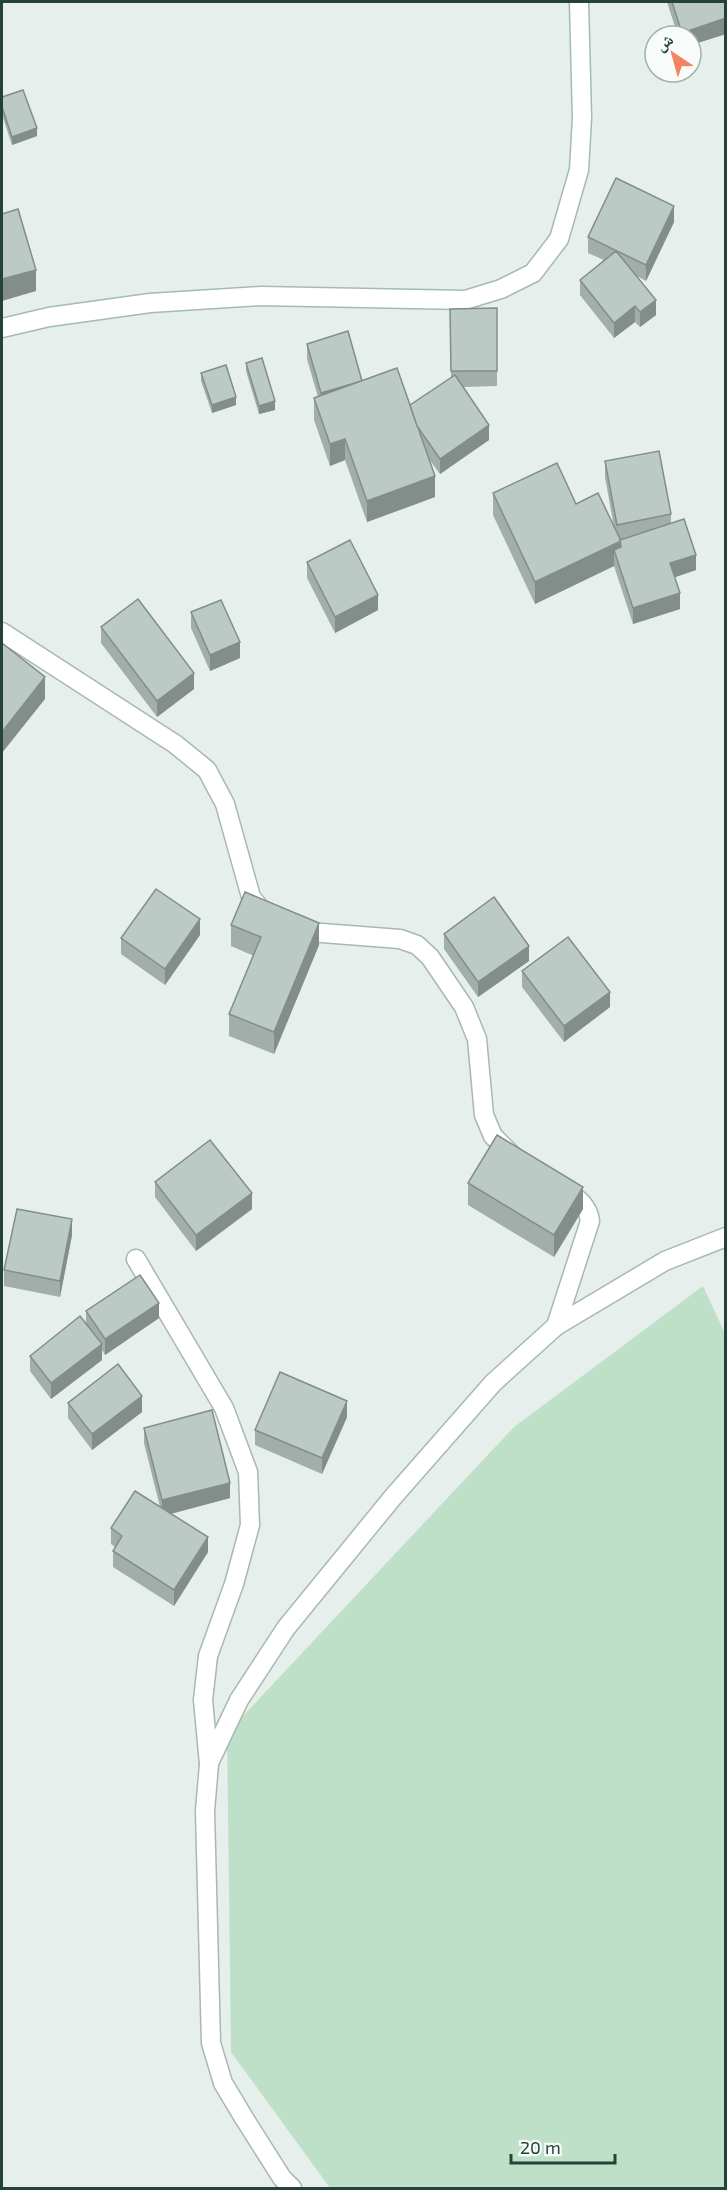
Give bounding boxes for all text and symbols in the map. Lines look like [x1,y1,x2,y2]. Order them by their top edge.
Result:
north arrow [643,24,703,84]
text: ش [651,29,677,55]
scale bar [511,2127,614,2165]
text: 20 m [520,2136,561,2158]

